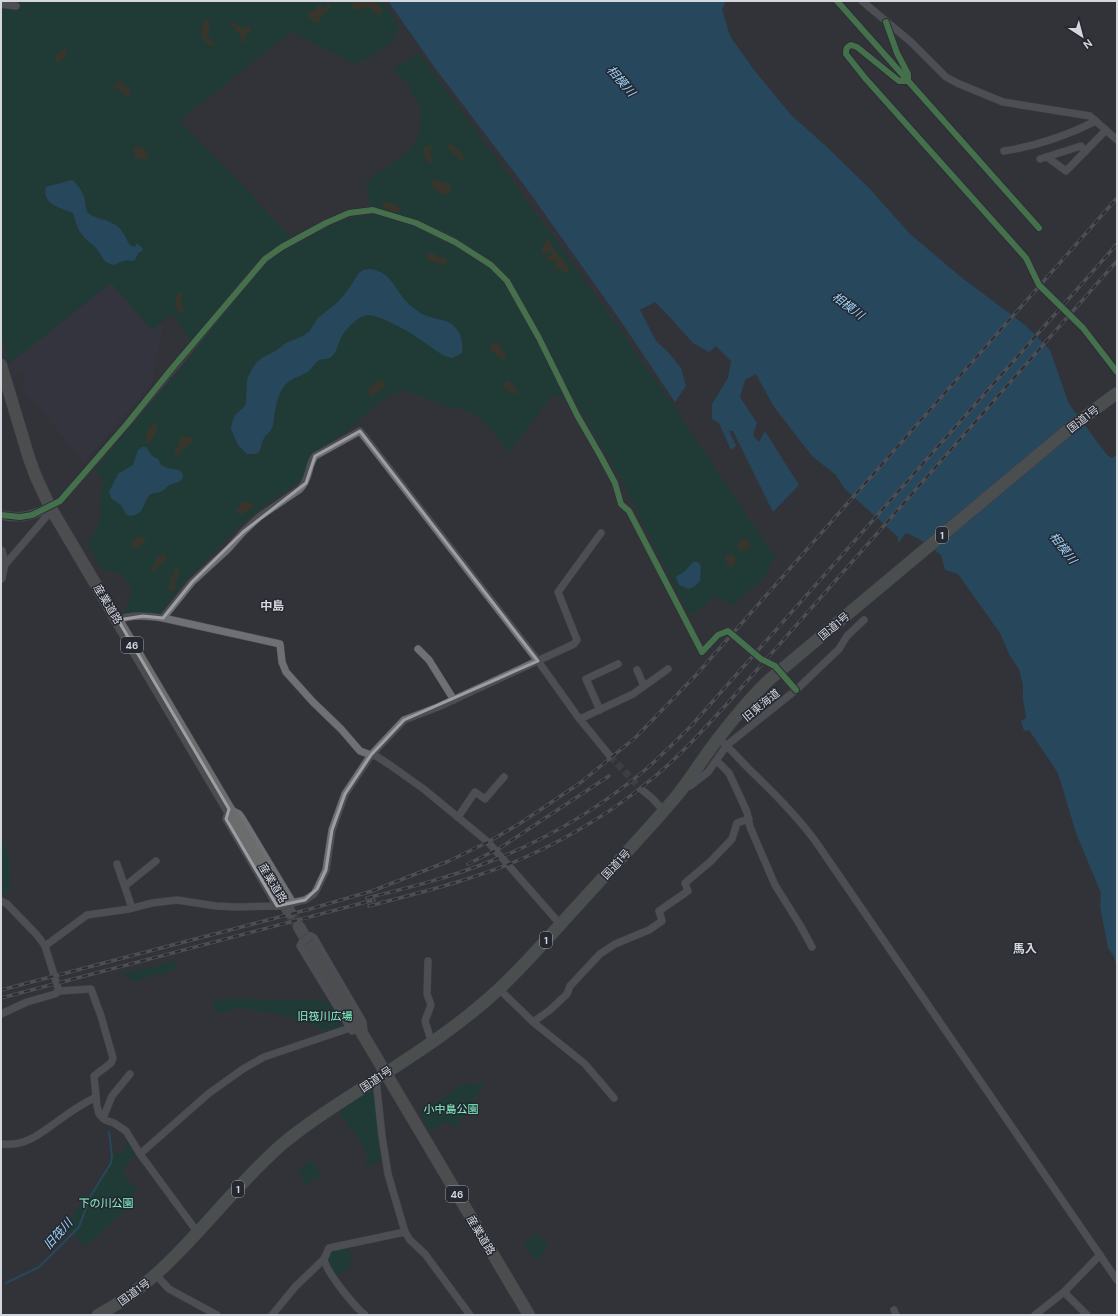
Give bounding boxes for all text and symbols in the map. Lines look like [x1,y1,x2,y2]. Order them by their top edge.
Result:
north arrow [1062,16,1102,56]
text: N [1081,36,1095,52]
water label: 相模川 [603,62,640,101]
water label: 相模川 [829,289,869,324]
street label: 国道1号 [1064,402,1102,436]
road number: 1 [936,527,948,543]
water label: 相模川 [1046,529,1082,569]
street label: 産業道路 [91,582,125,626]
district label: 中島 [260,598,284,614]
street label: 国道1号 [816,609,852,643]
road number: 46 [121,637,143,653]
street label: 旧東海道 [739,686,783,724]
street label: 国道1号 [598,846,634,882]
street label: 産業道路 [256,861,290,905]
road number: 1 [540,932,552,948]
district label: 馬入 [1013,941,1037,957]
park label: 旧筏川広場 [298,1009,353,1023]
street label: 国道1号 [357,1063,395,1095]
park label: 小中島公園 [424,1102,479,1116]
road number: 1 [232,1181,244,1197]
road number: 46 [446,1186,468,1202]
park label: 下の川公園 [79,1196,134,1210]
street label: 産業道路 [464,1213,498,1257]
water label: 旧筏川 [40,1214,77,1253]
street label: 国道1号 [115,1276,153,1308]

